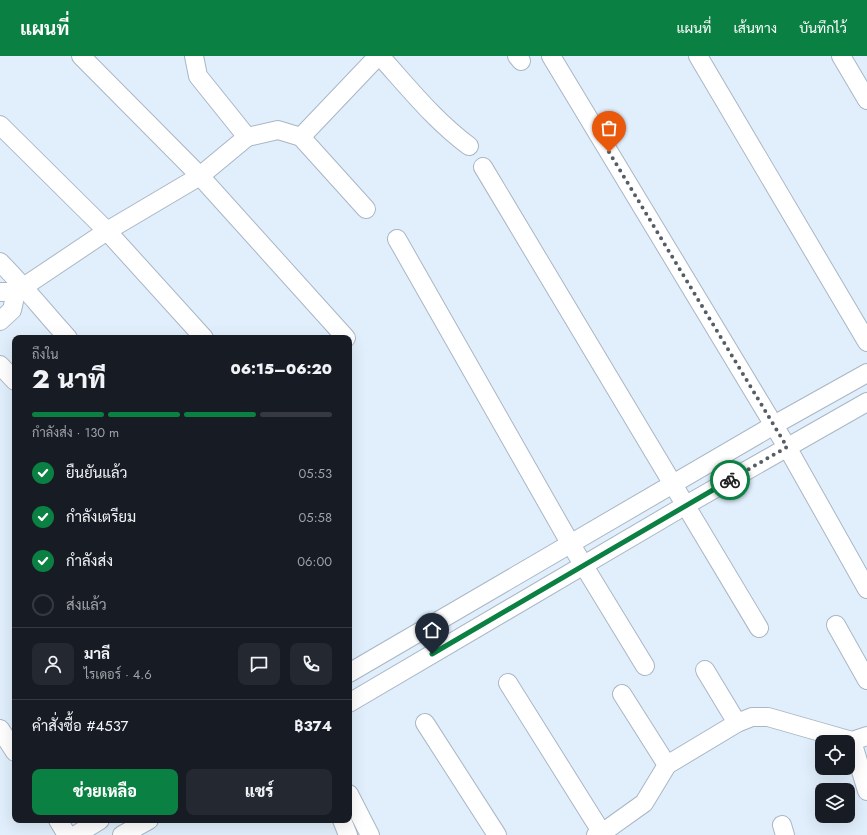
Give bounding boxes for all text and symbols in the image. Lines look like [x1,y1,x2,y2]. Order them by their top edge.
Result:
text: แผนที่ [20,15,69,42]
text: แผนที่ [676,18,711,38]
text: เส้นทาง [733,18,777,38]
text: บันทึกไว้ [799,18,847,38]
pin [592,111,626,152]
icon: bag [598,117,620,139]
text: ถึงใน [32,345,59,364]
text: 06:15–06:20 [230,358,332,380]
text: 2 นาที [32,360,106,398]
text: กำลังส่ง · 130 m [32,423,119,442]
courier [710,460,750,500]
icon: check [32,462,54,484]
text: ยืนยันแล้ว [66,462,127,484]
text: 05:53 [299,464,332,483]
icon: bike [719,469,741,491]
icon: check [32,506,54,528]
text: กำลังเตรียม [66,506,136,528]
text: 05:58 [299,508,332,527]
icon: check [32,550,54,572]
text: กำลังส่ง [66,550,113,572]
text: 06:00 [297,552,332,571]
text: ส่งแล้ว [66,594,107,616]
pin [415,613,449,654]
icon: home [421,619,443,641]
button: person [32,643,74,685]
text: มาลี [84,643,110,665]
button: chat [238,643,280,685]
button: phone [290,643,332,685]
text: ไรเดอร์ · 4.6 [84,665,152,684]
text: คำสั่งซื้อ #4537 [32,715,129,737]
text: ฿374 [294,715,332,737]
map controls [815,735,855,823]
button: locate [815,735,855,775]
button: ช่วยเหลือ [32,769,178,815]
button: แชร์ [186,769,332,815]
button: layers [815,783,855,823]

